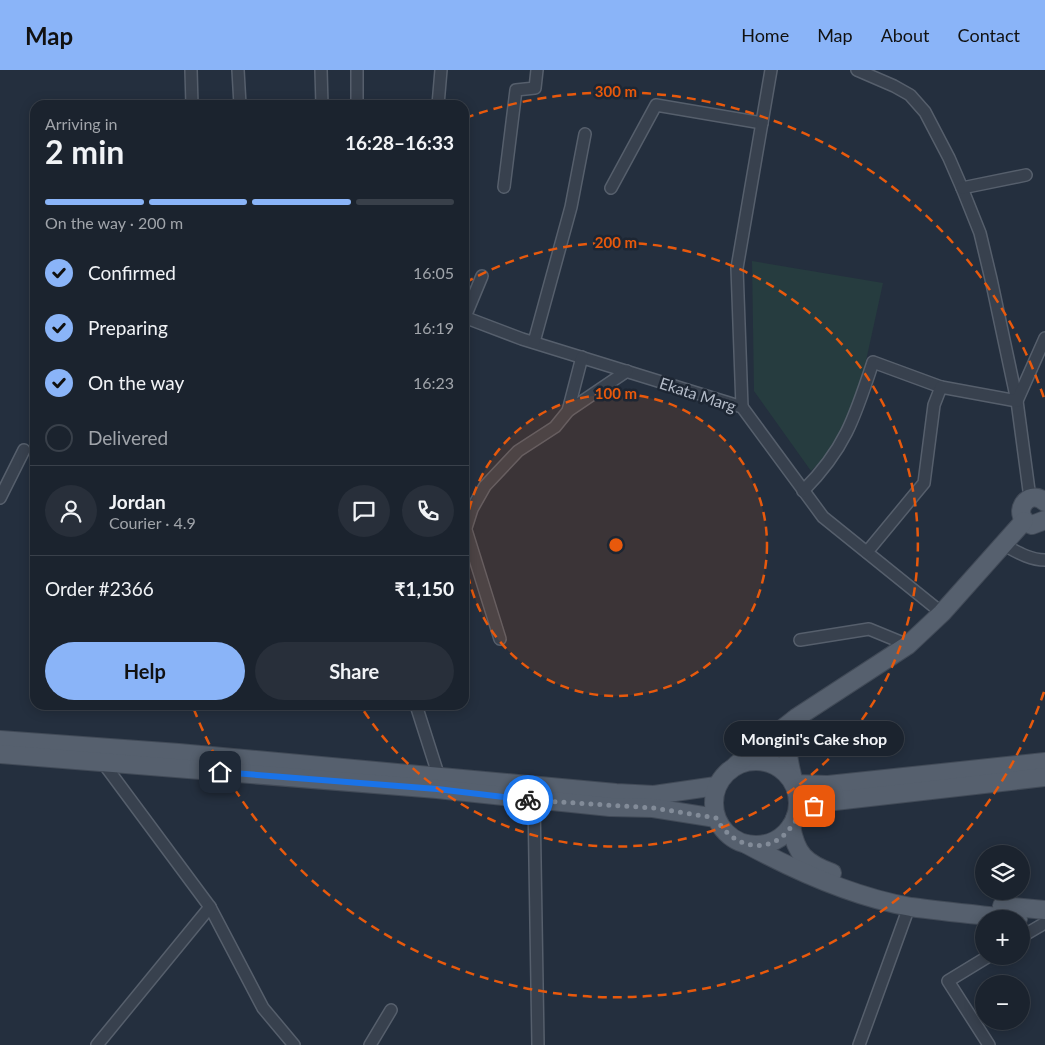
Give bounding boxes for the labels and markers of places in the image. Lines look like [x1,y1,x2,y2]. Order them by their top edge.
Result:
centre of rings [607,536,625,554]
callout: Mongini's Cake shop [724,721,904,756]
pin [199,751,241,793]
pin [793,785,835,827]

